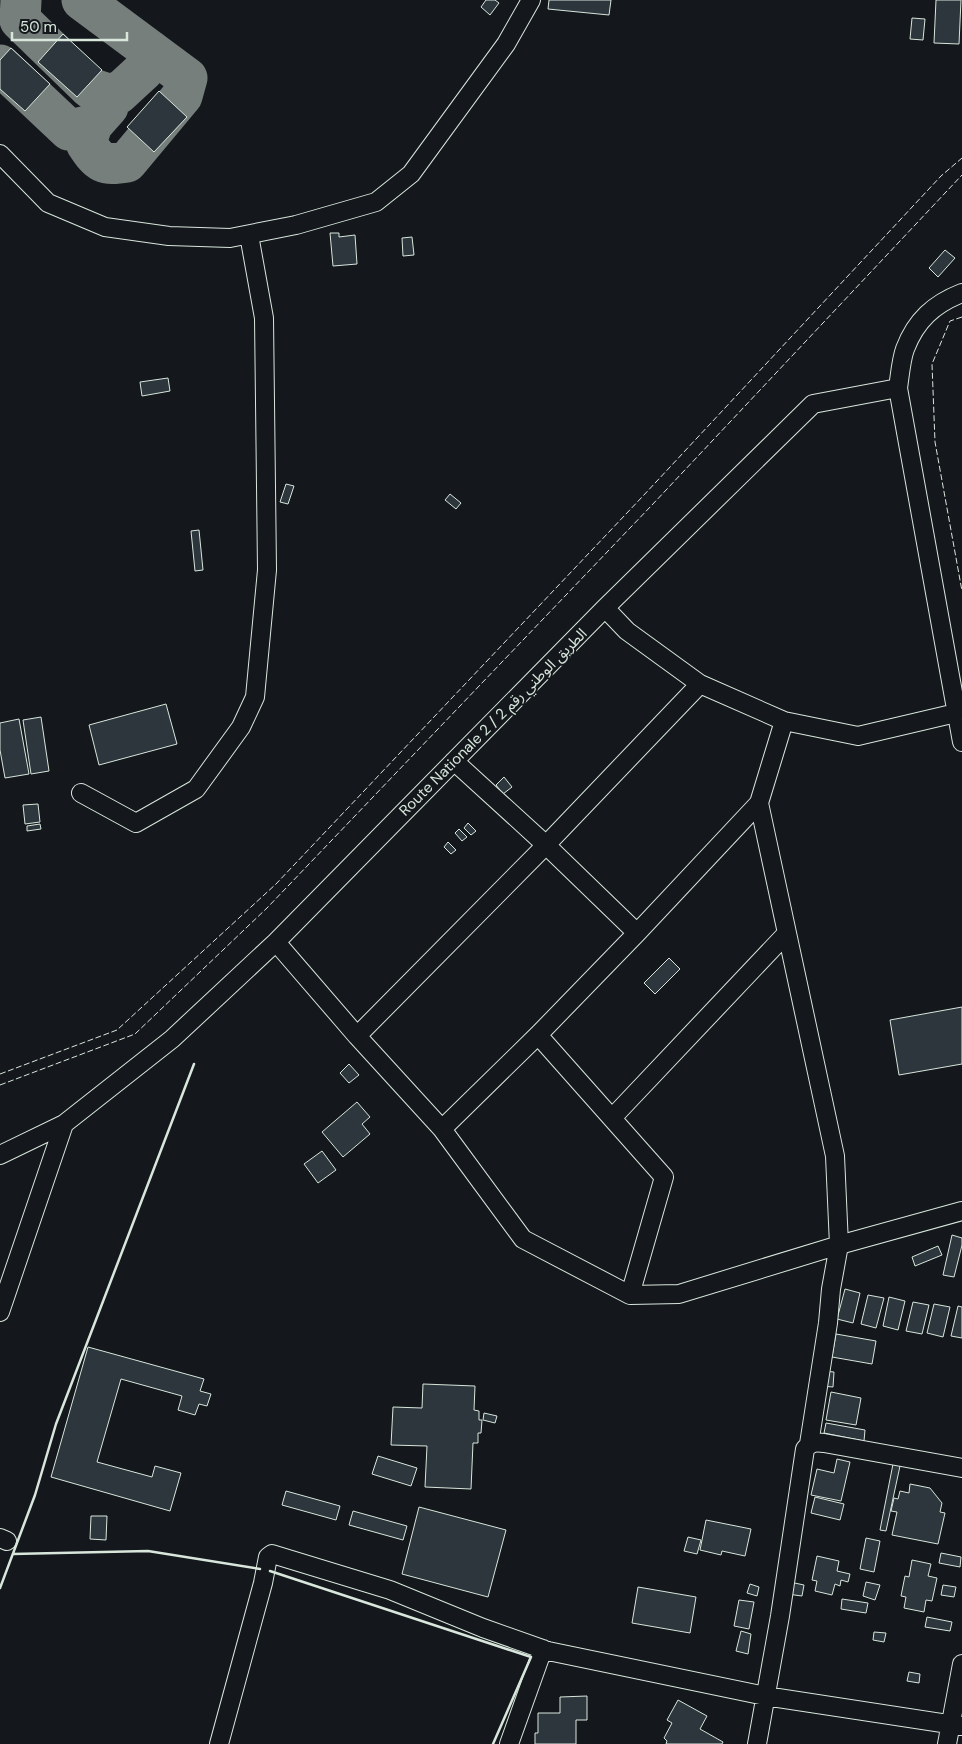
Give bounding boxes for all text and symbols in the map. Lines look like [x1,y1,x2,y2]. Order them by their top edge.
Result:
scale bar [12,10,128,42]
text: 50 m [20,17,57,37]
street label: Route Nationale 2 / الطريق الوطني رقم 2 [395,624,592,821]

